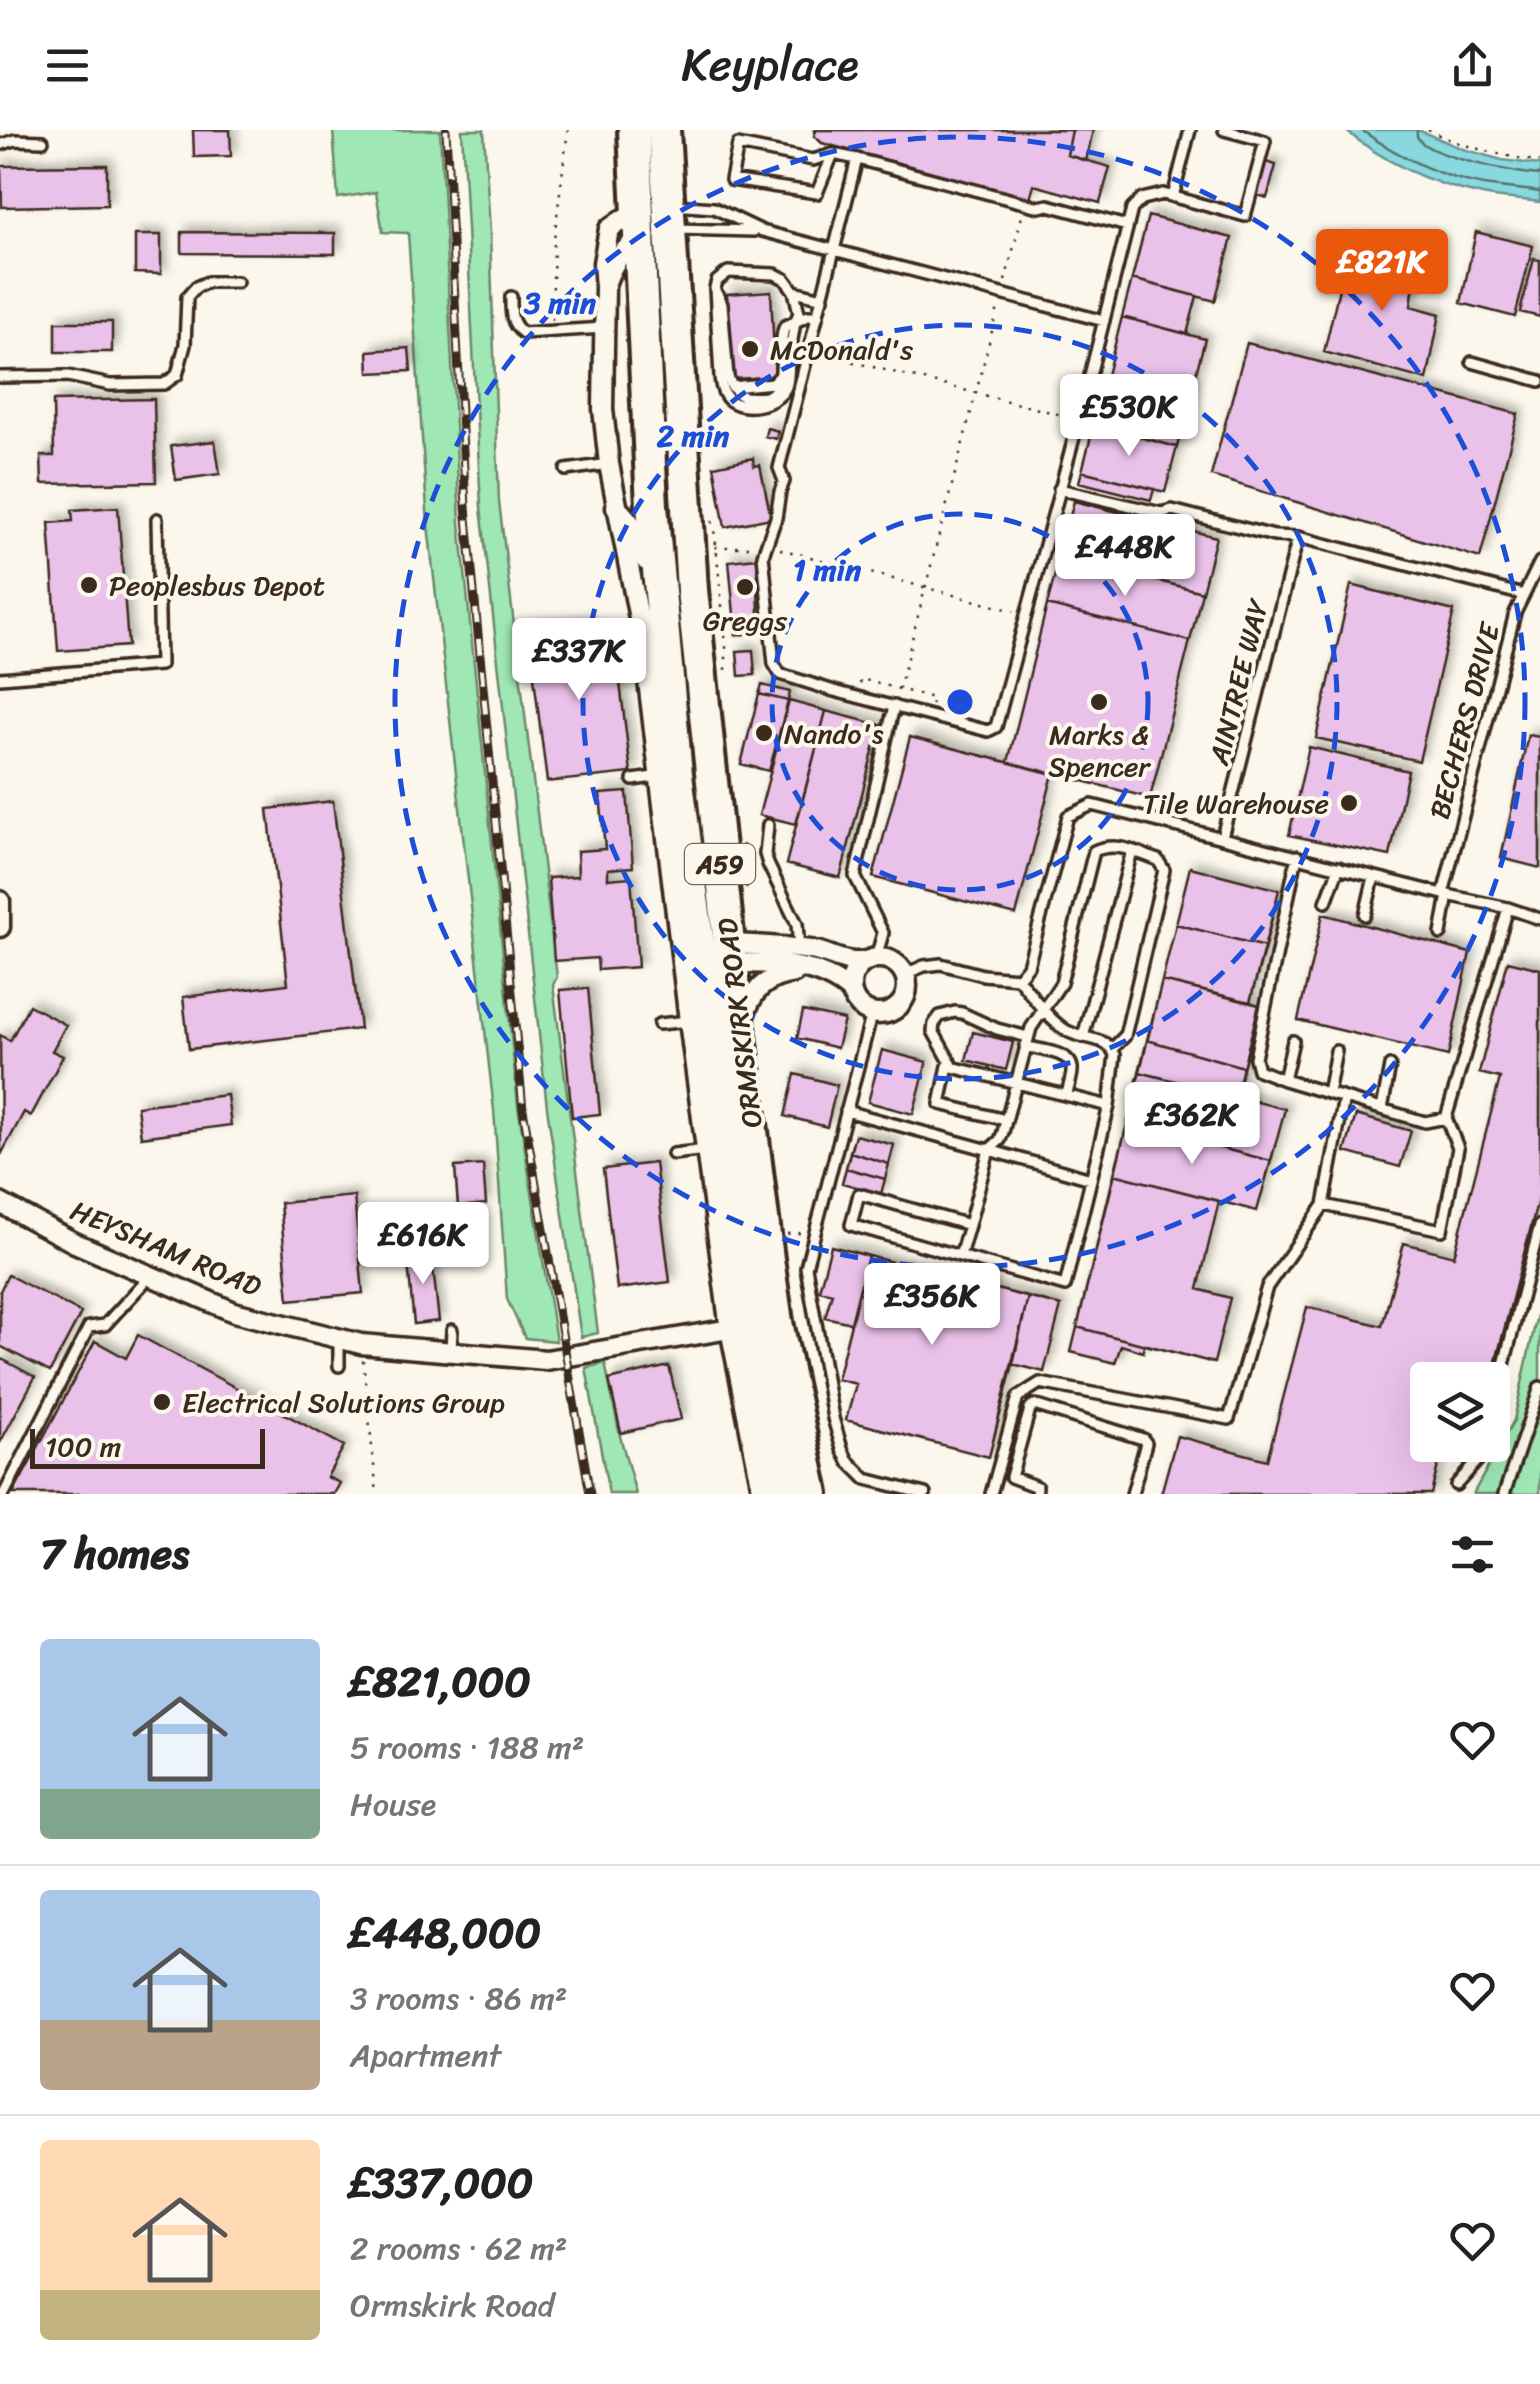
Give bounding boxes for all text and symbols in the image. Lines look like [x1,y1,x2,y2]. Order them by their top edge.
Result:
text: Keyplace [681,25,859,105]
icon: menu [40,38,95,93]
icon: share [1445,38,1500,93]
pin: £821K [1312,229,1452,314]
text: £821K [1338,233,1426,290]
text: 3 min [523,276,597,330]
place label: McDonald's [770,325,913,374]
marker: McDonald's [739,338,761,360]
pin: £530K [1059,374,1199,459]
text: £530K [1082,378,1176,435]
text: 2 min [657,409,730,463]
pin: £448K [1055,514,1195,599]
text: £448K [1077,518,1173,575]
text: 1 min [793,543,862,597]
place label: Peoplesbus Depot [109,561,325,610]
marker: Peoplesbus Depot [78,574,100,596]
marker: Greggs [734,576,756,598]
street label: AINTREE WAY [1194,593,1283,771]
place label: Greggs [703,596,787,645]
street label: BECHERS DRIVE [1415,616,1515,825]
pin: £337K [509,618,649,703]
text: £337K [534,622,624,679]
centre of rings [942,684,978,720]
marker: Marks & Spencer [1088,691,1110,713]
place label: Nando's [784,709,884,758]
place label: Marks & Spencer [1048,710,1151,791]
marker: Nando's [753,722,775,744]
place label: Tile Warehouse [1143,779,1329,828]
marker: Tile Warehouse [1338,792,1360,814]
road number: A59 [685,844,755,884]
street label: ORMSKIRK ROAD [702,915,777,1131]
pin: £362K [1122,1082,1262,1167]
text: £362K [1147,1086,1237,1143]
street label: HEYSHAM ROAD [63,1186,269,1311]
pin: £616K [353,1202,493,1287]
text: £616K [380,1206,466,1263]
pin: £356K [862,1263,1002,1348]
text: £356K [886,1267,978,1324]
map controls [1410,1362,1510,1462]
button: layers [1410,1362,1510,1462]
place label: Electrical Solutions Group [182,1378,505,1427]
marker: Electrical Solutions Group [151,1391,173,1413]
text: 100 m [45,1422,121,1471]
scale bar [30,1424,265,1468]
text: 7 homes [40,1517,189,1591]
icon: filters [1445,1527,1500,1582]
text: £821,000 [350,1645,531,1719]
icon: home [120,1679,240,1799]
icon: heart [1445,1712,1500,1767]
text: 5 rooms · 188 m² [350,1719,584,1776]
text: House [350,1776,436,1833]
text: £448,000 [350,1896,541,1970]
icon: home [120,1930,240,2050]
icon: heart [1445,1963,1500,2018]
text: 3 rooms · 86 m² [350,1970,567,2027]
text: Apartment [350,2027,501,2084]
text: £337,000 [350,2146,533,2220]
icon: home [120,2180,240,2300]
icon: heart [1445,2213,1500,2268]
text: 2 rooms · 62 m² [350,2220,567,2277]
text: Ormskirk Road [350,2277,554,2334]

